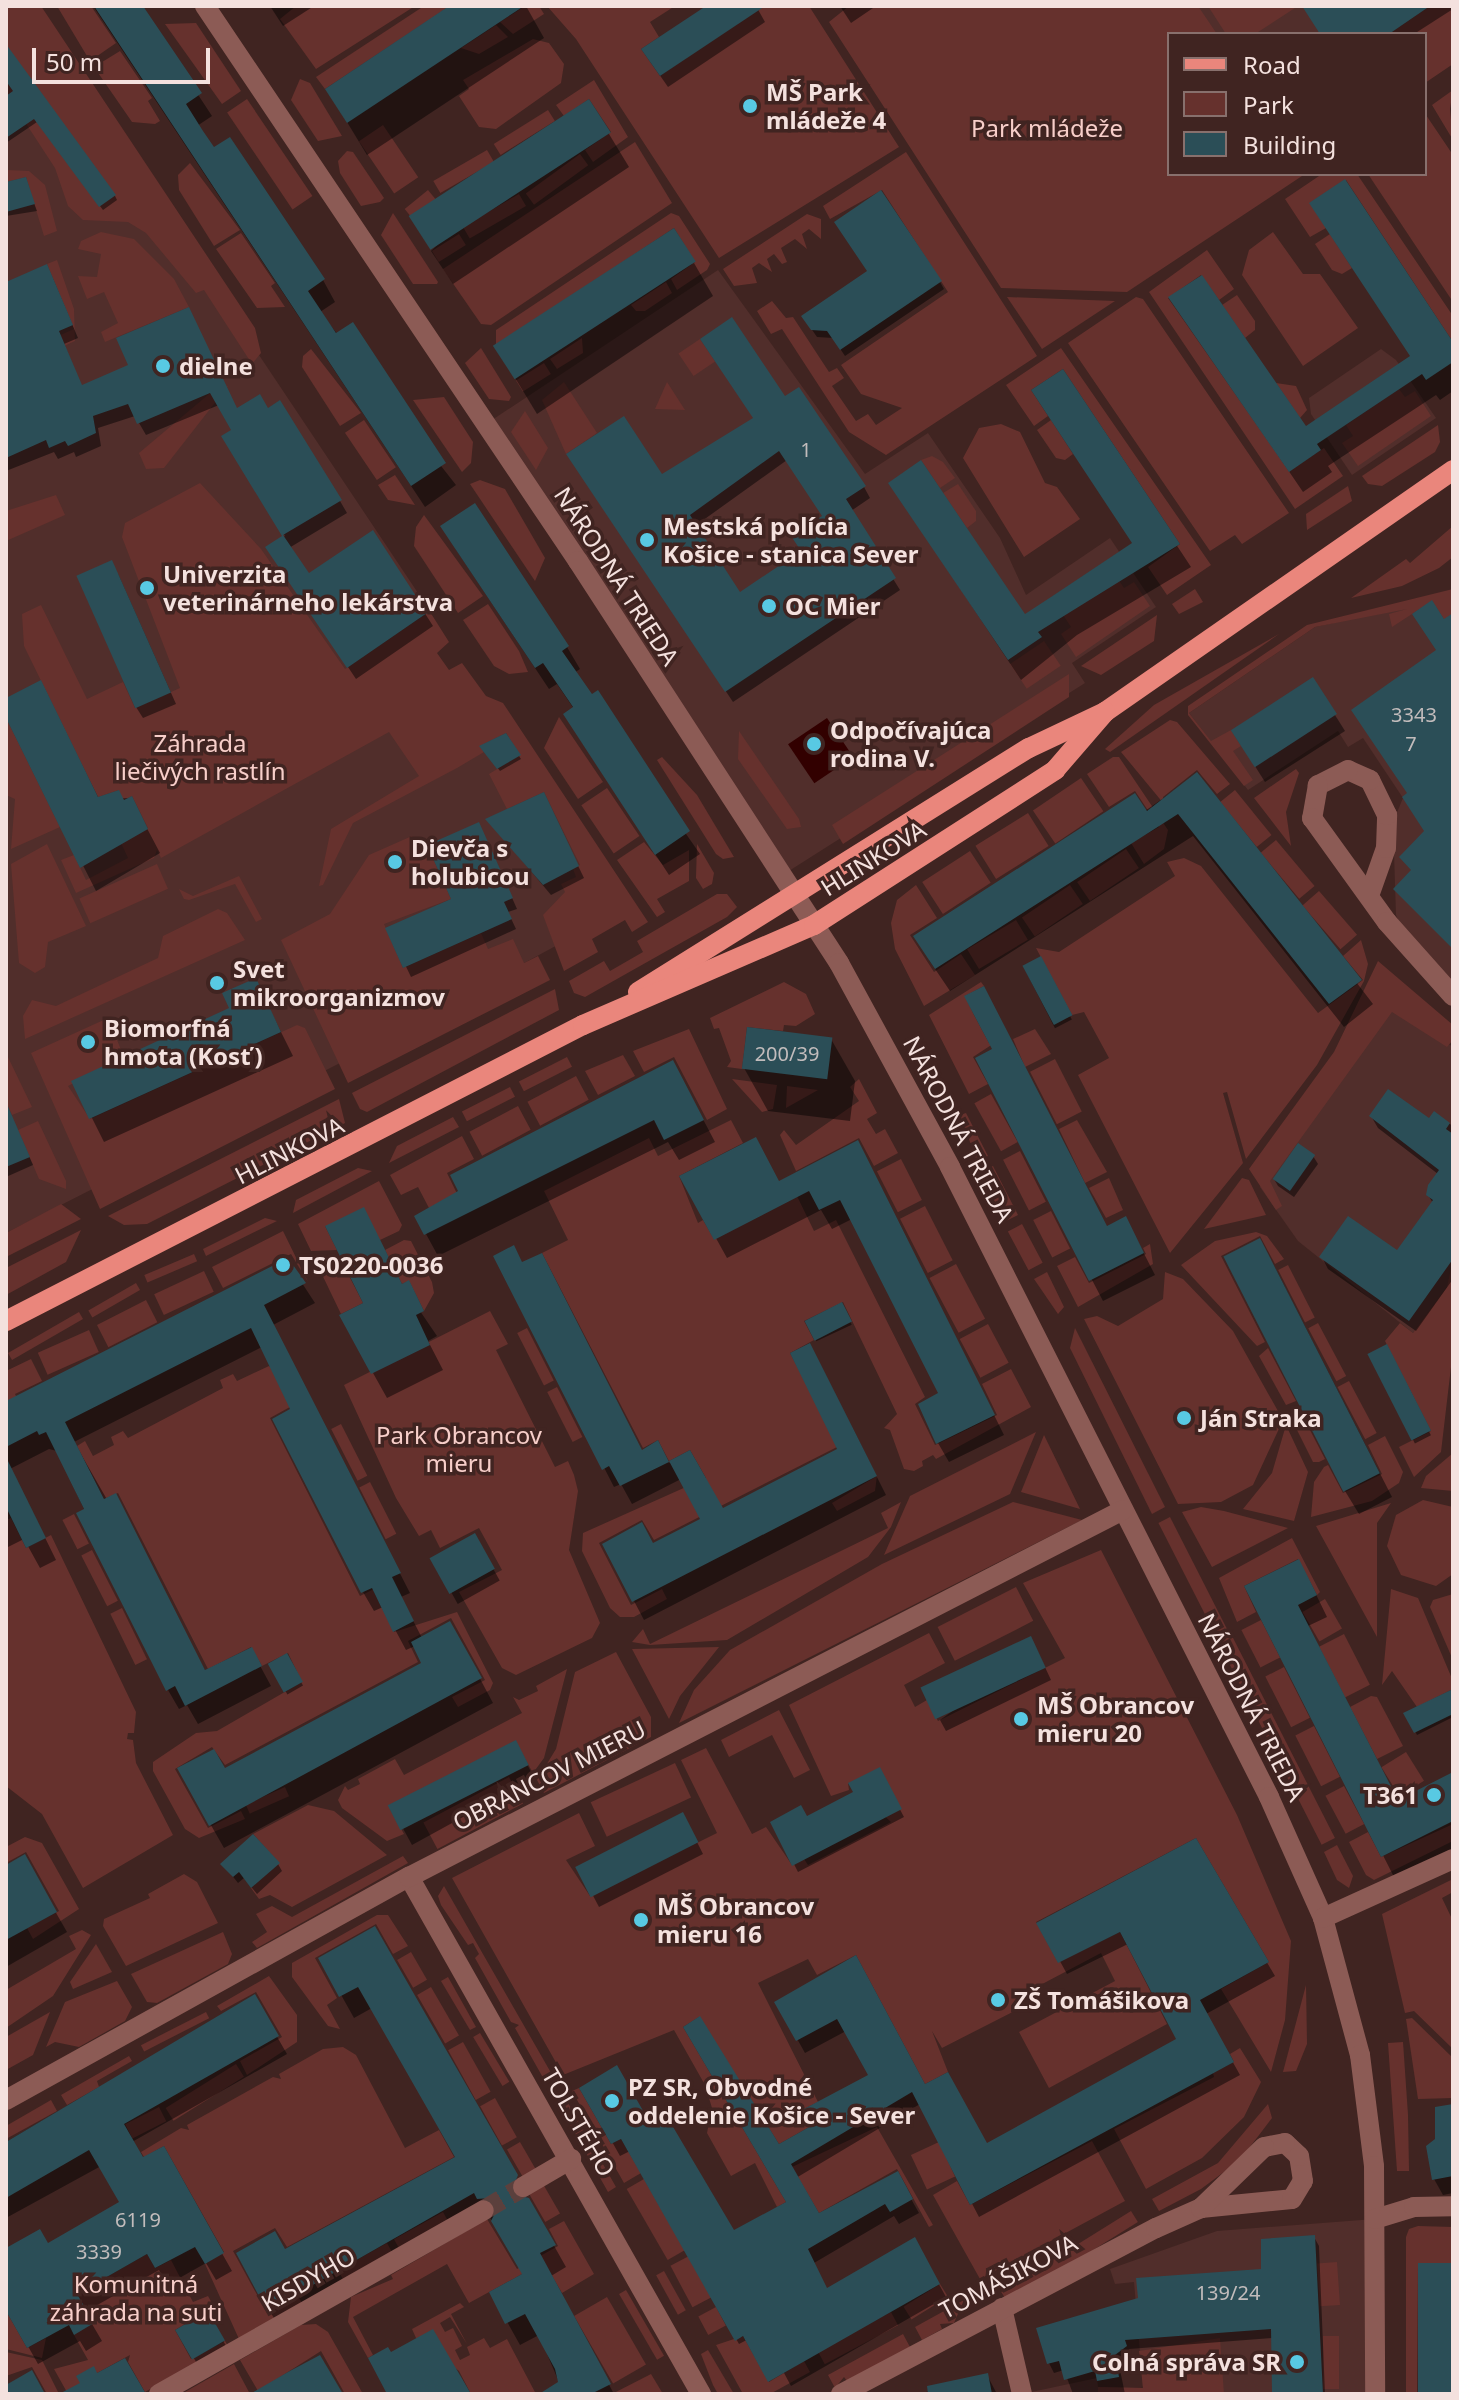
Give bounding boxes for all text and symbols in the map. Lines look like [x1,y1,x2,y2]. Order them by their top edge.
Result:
scale bar [36,32,214,82]
legend [1167,32,1427,176]
text: 50 m [46,45,102,78]
text: Road [1243,48,1301,81]
place label: MŠ Park mládeže 4 [766,78,886,134]
text: Park [1243,88,1294,121]
marker: MŠ Park mládeže 4 [741,97,759,115]
park label: Park mládeže [971,114,1123,142]
text: Building [1243,128,1336,161]
place label: dielne [179,352,253,380]
marker: dielne [154,357,172,375]
house number: 1 [800,437,812,461]
street label: NÁRODNÁ TRIEDA [549,481,685,671]
place label: Mestská polícia Košice - stanica Sever [663,512,918,568]
marker: Mestská polícia Košice - stanica Sever [638,531,656,549]
place label: Univerzita veterinárneho lekárstva [163,560,453,616]
marker: Univerzita veterinárneho lekárstva [138,579,156,597]
place label: OC Mier [785,592,880,620]
marker: OC Mier [760,597,778,615]
house number: 3343 [1391,702,1437,726]
place label: Odpočívajúca rodina V. [830,716,991,772]
park label: Záhrada liečivých rastlín [115,729,285,785]
house number: 7 [1405,731,1417,755]
marker: Odpočívajúca rodina V. [805,735,823,753]
street label: HLINKOVA [815,814,931,902]
place label: Dievča s holubicou [411,834,530,890]
marker: Dievča s holubicou [386,853,404,871]
place label: Svet mikroorganizmov [233,955,445,1011]
marker: Svet mikroorganizmov [208,974,226,992]
place label: Biomorfná hmota (Kosť) [104,1014,263,1070]
street label: NÁRODNÁ TRIEDA [898,1031,1020,1227]
marker: Biomorfná hmota (Kosť) [79,1033,97,1051]
house number: 200/39 [755,1041,819,1065]
street label: HLINKOVA [230,1110,348,1190]
place label: TS0220-0036 [299,1251,444,1279]
marker: TS0220-0036 [274,1256,292,1274]
place label: Ján Straka [1200,1404,1322,1432]
marker: Ján Straka [1175,1409,1193,1427]
park label: Park Obrancov mieru [376,1421,542,1477]
street label: NÁRODNÁ TRIEDA [1192,1608,1312,1806]
place label: MŠ Obrancov mieru 20 [1037,1691,1194,1747]
marker: MŠ Obrancov mieru 20 [1012,1710,1030,1728]
street label: OBRANCOV MIERU [448,1714,650,1836]
place label: T361 [1363,1781,1418,1809]
marker: T361 [1425,1786,1443,1804]
place label: MŠ Obrancov mieru 16 [657,1892,814,1948]
marker: MŠ Obrancov mieru 16 [632,1911,650,1929]
place label: ZŠ Tomášikova [1014,1986,1189,2014]
marker: ZŠ Tomášikova [989,1991,1007,2009]
street label: TOLSTÉHO [536,2063,622,2181]
place label: PZ SR, Obvodné oddelenie Košice - Sever [628,2073,915,2129]
marker: PZ SR, Obvodné oddelenie Košice - Sever [603,2092,621,2110]
house number: 6119 [115,2207,161,2231]
street label: TOMÁŠIKOVA [934,2228,1082,2324]
house number: 3339 [76,2239,122,2263]
street label: KISDYHO [256,2241,360,2317]
park label: Komunitná záhrada na suti [50,2270,222,2326]
house number: 139/24 [1196,2280,1260,2304]
place label: Colná správa SR [1092,2348,1281,2376]
marker: Colná správa SR [1288,2353,1306,2371]

